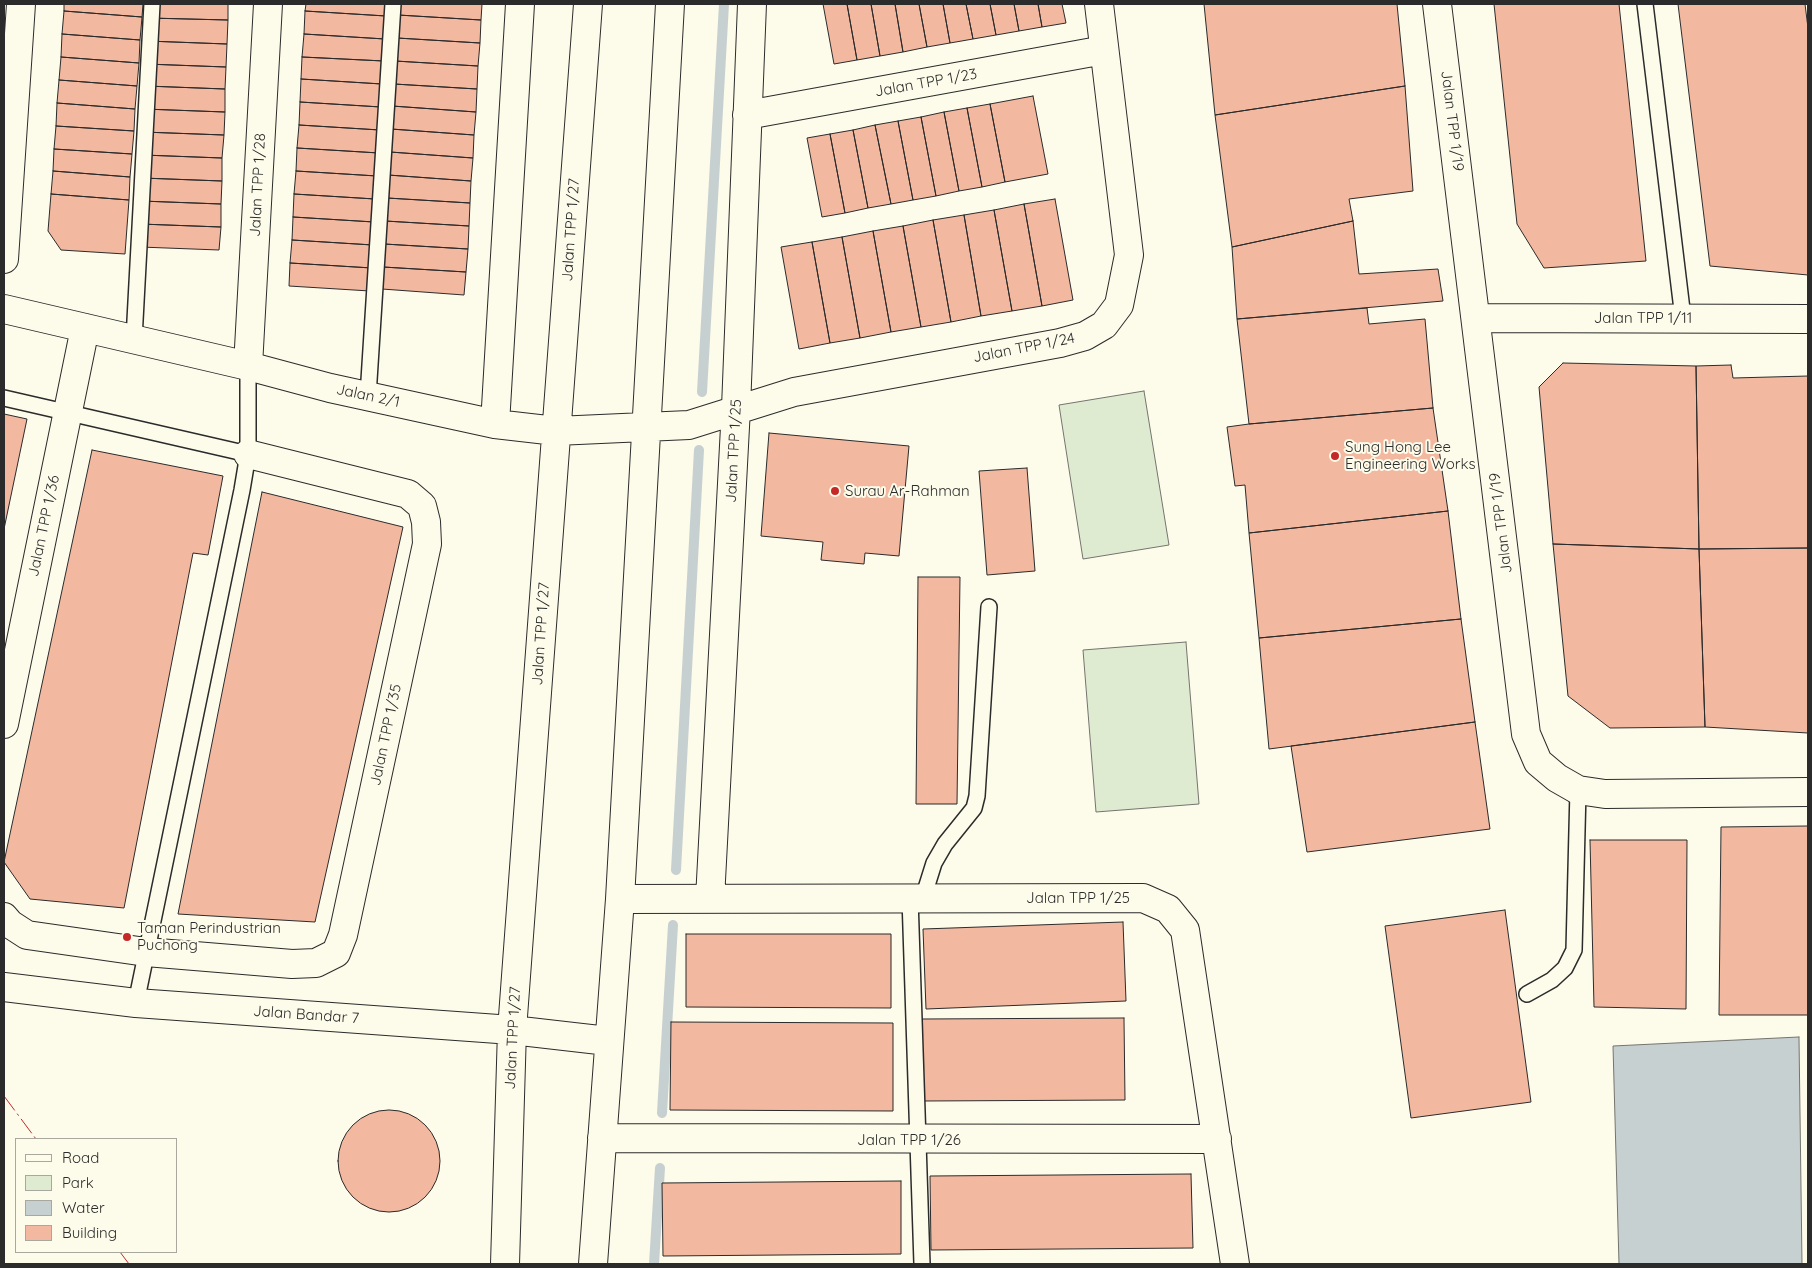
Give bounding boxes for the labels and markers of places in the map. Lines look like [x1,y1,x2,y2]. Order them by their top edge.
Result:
place label: Sung Hong Lee Engineering Works [1345,438,1476,473]
marker: Sung Hong Lee Engineering Works [1329,450,1341,462]
place label: Surau Ar-Rahman [845,482,970,500]
marker: Surau Ar-Rahman [829,485,841,497]
place label: Taman Perindustrian Puchong [137,919,281,954]
marker: Taman Perindustrian Puchong [121,931,133,943]

